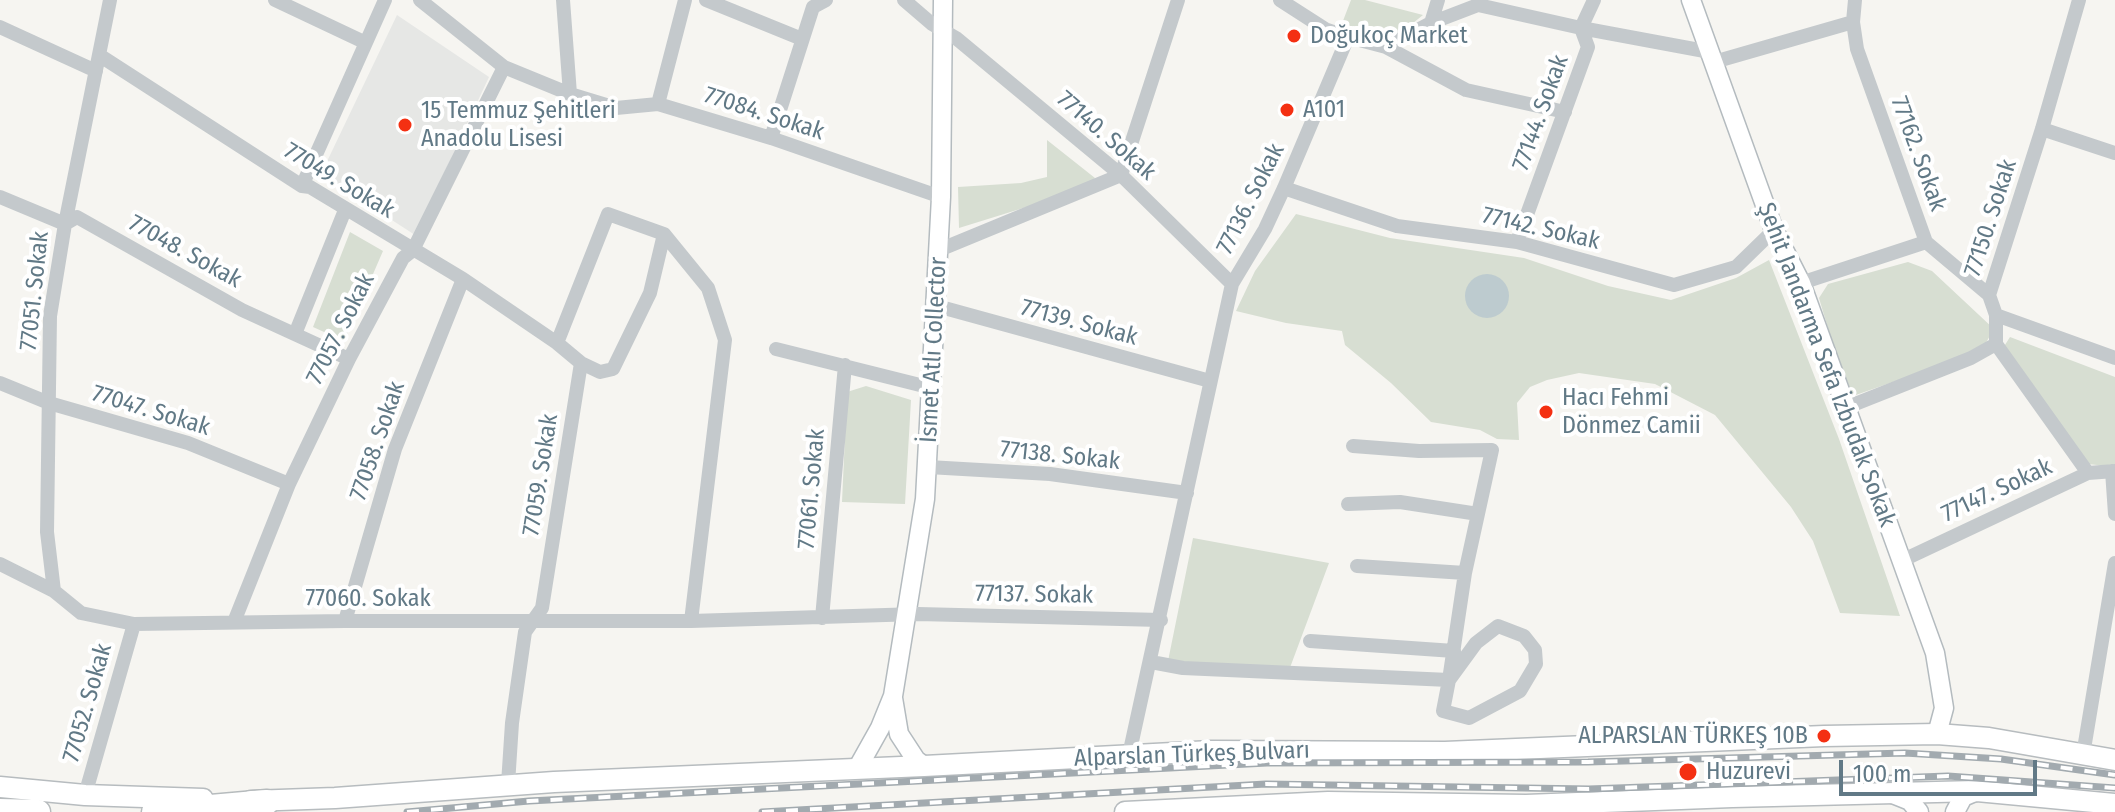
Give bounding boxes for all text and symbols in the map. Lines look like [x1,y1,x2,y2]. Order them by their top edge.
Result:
place label: Doğukoç Market [1310,22,1468,50]
marker: Doğukoç Market [1285,27,1303,45]
street label: 77144. Sokak [1507,51,1575,175]
street label: 77084. Sokak [700,81,828,147]
street label: 77140. Sokak [1051,85,1161,187]
street label: 77162. Sokak [1884,93,1952,215]
place label: A101 [1303,96,1345,124]
place label: 15 Temmuz Şehitleri Anadolu Lisesi [421,97,616,153]
marker: A101 [1278,101,1296,119]
marker: 15 Temmuz Şehitleri Anadolu Lisesi [396,116,414,134]
street label: 77049. Sokak [279,137,399,225]
street label: 77136. Sokak [1211,139,1291,259]
street label: 77150. Sokak [1959,156,2023,280]
street label: Şehit Jandarma Sefa İzbudak Sokak [1751,199,1901,531]
street label: 77142. Sokak [1480,202,1602,256]
street label: 77048. Sokak [124,209,246,295]
street label: 77051. Sokak [14,230,56,352]
street label: İsmet Atlı Collector [915,256,953,444]
street label: 77057. Sokak [301,269,381,389]
street label: 77139. Sokak [1017,294,1141,352]
street label: 77058. Sokak [344,378,412,504]
street label: 77047. Sokak [89,379,213,443]
place label: Hacı Fehmi Dönmez Camii [1562,384,1701,440]
marker: Hacı Fehmi Dönmez Camii [1537,403,1555,421]
street label: 77059. Sokak [517,412,565,538]
street label: 77061. Sokak [792,427,832,551]
street label: 77138. Sokak [999,435,1121,477]
street label: 77147. Sokak [1937,453,2057,529]
street label: 77137. Sokak [975,580,1093,610]
street label: 77060. Sokak [305,585,431,613]
street label: 77052. Sokak [57,640,119,766]
place label: ALPARSLAN TÜRKEŞ 10B [1578,722,1808,750]
marker: ALPARSLAN TÜRKEŞ 10B [1815,727,1833,745]
street label: Alparslan Türkeş Bulvarı [1074,736,1310,774]
scale bar [1843,744,2041,794]
place label: Huzurevi [1706,758,1791,786]
text: 100 m [1853,760,1911,788]
marker: Huzurevi [1677,761,1699,783]

